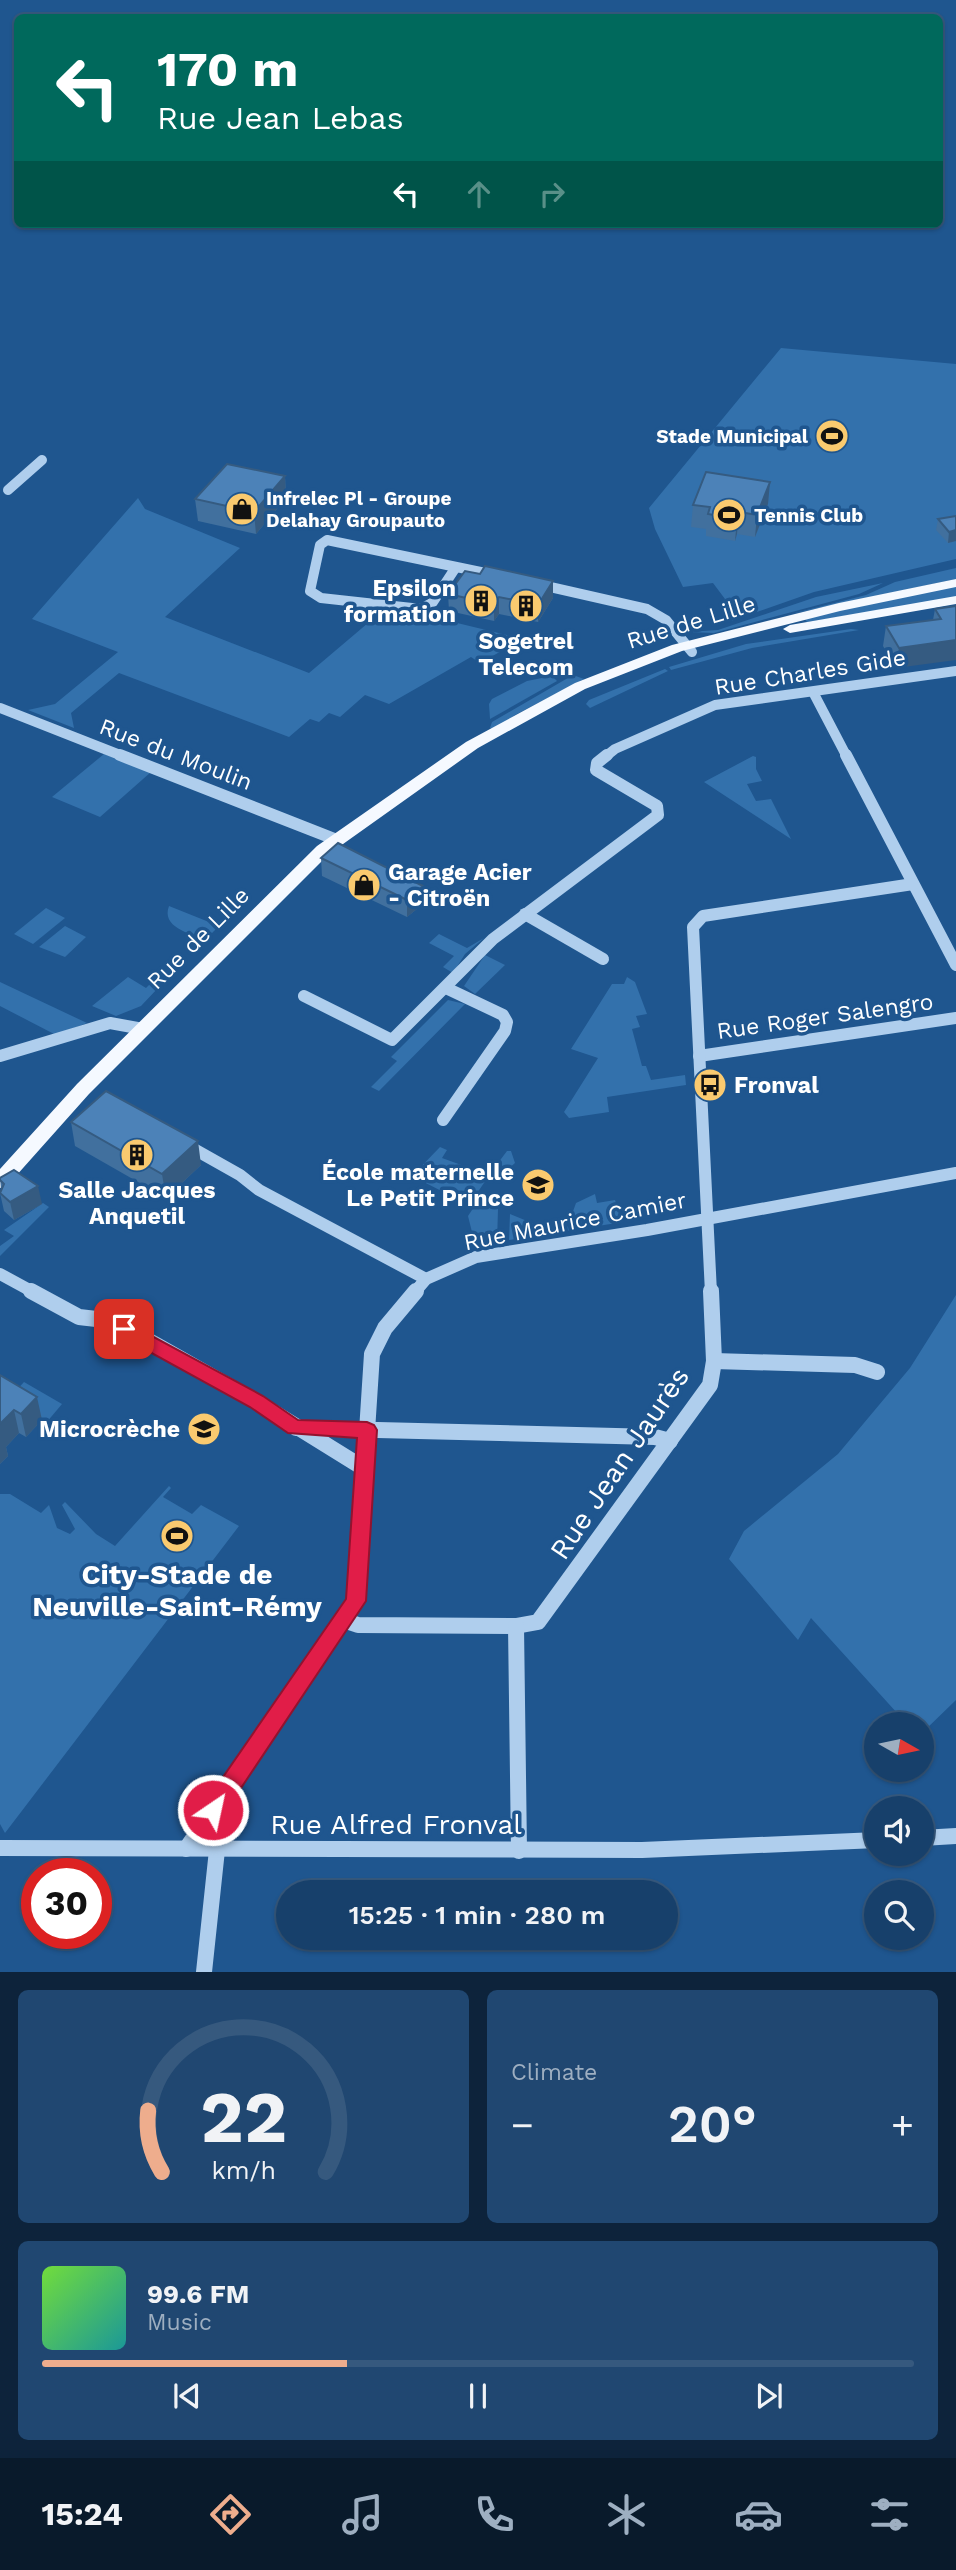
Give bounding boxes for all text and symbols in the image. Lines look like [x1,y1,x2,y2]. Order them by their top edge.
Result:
text: 170 m [157,40,298,98]
icon: left [42,42,133,133]
text: Rue Jean Lebas [157,99,404,137]
icon: left [387,175,425,213]
icon: ahead [460,175,498,213]
icon: right [533,175,571,213]
sports icon: Stade Municipal [813,417,851,455]
place label: Stade Municipal [656,425,809,448]
place label: Infrelec Pl - Groupe Delahay Groupauto [266,487,451,532]
shop icon: Infrelec Pl - Groupe Delahay Groupauto [223,490,261,528]
sports icon: Tennis Club [710,496,748,534]
place label: Tennis Club [754,504,863,527]
place label: Epsilon formation [344,575,456,628]
building icon: Epsilon formation [462,582,500,620]
building icon: Sogetrel Telecom [507,587,545,625]
street label: Rue de Lille [624,590,759,655]
place label: Sogetrel Telecom [478,628,574,681]
street label: Rue Charles Gide [712,644,908,701]
street label: Rue du Moulin [96,713,256,796]
place label: Garage Acier - Citroën [388,859,532,912]
shop icon: Garage Acier - Citroën [345,866,383,904]
street label: Rue de Lille [142,882,255,995]
street label: Rue Roger Salengro [715,988,935,1045]
bus stop icon: Fronval [691,1066,729,1104]
place label: Fronval [734,1072,819,1099]
building icon: Salle Jacques Anquetil [118,1136,156,1174]
place label: École maternelle Le Petit Prince [322,1159,514,1212]
school or university icon: École maternelle Le Petit Prince [519,1166,557,1204]
place label: Salle Jacques Anquetil [58,1177,216,1230]
street label: Rue Maurice Camier [462,1187,689,1256]
pin [94,1299,154,1359]
icon: arrive [105,1310,143,1348]
street label: Rue Jean Jaurès [543,1361,696,1566]
school or university icon: Microcrèche [185,1410,223,1448]
place label: Microcrèche [39,1416,180,1443]
sports icon: City-Stade de Neuville-Saint-Rémy [158,1517,196,1555]
place label: City-Stade de Neuville-Saint-Rémy [32,1558,322,1623]
north arrow [864,1712,934,1782]
map controls [864,1712,934,1950]
position arrow [176,1773,250,1847]
button: sound [864,1796,934,1866]
street label: Rue Alfred Fronval [270,1808,522,1841]
speed limit sign: 30 [21,1858,112,1949]
button: search [864,1880,934,1950]
text: 15:25 · 1 min · 280 m [349,1900,605,1930]
text: Climate [511,2059,597,2086]
text: 22 [200,2075,287,2161]
text: 20° [668,2094,757,2155]
text: − [511,2103,534,2147]
text: + [891,2103,914,2147]
text: km/h [211,2156,276,2185]
text: 99.6 FM [147,2279,249,2309]
text: Music [147,2309,212,2336]
icon: previous [168,2377,206,2415]
icon: pause [459,2377,497,2415]
icon: next [750,2377,788,2415]
icon: directions [206,2490,255,2539]
icon: music [338,2490,387,2539]
icon: phone [470,2490,519,2539]
icon: climate [602,2490,651,2539]
icon: car [734,2490,783,2539]
icon: filters [865,2490,914,2539]
text: 15:24 [41,2495,123,2533]

